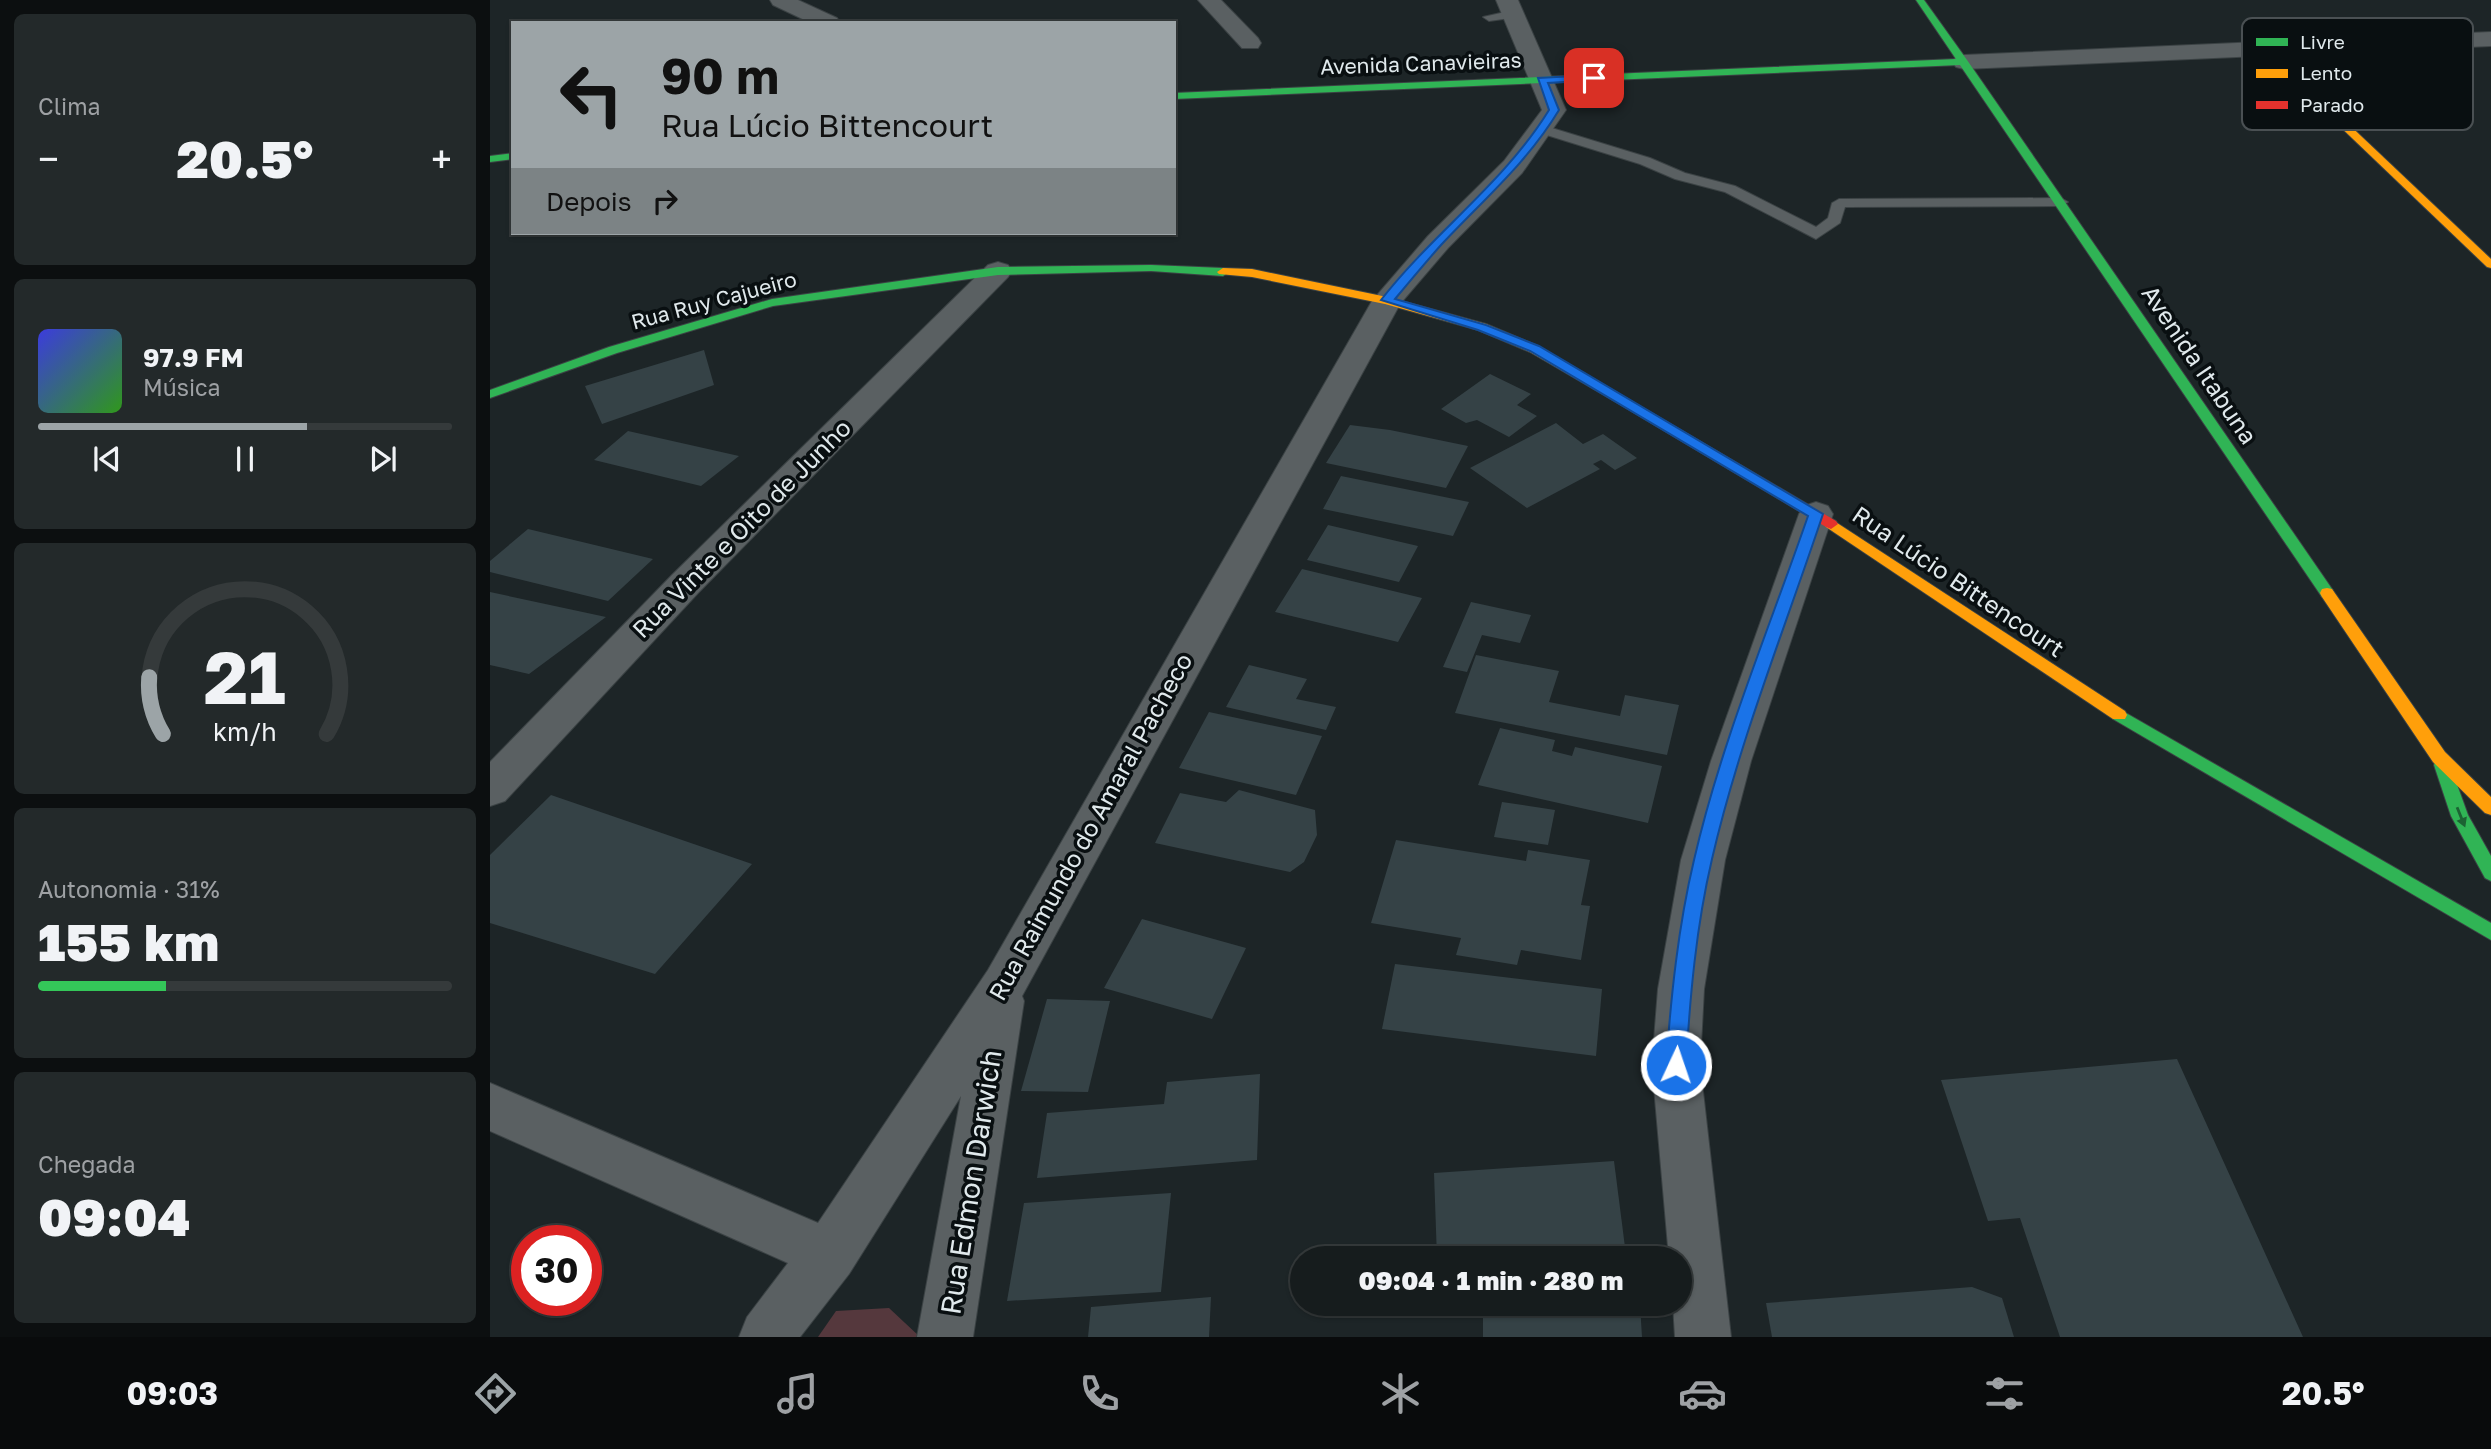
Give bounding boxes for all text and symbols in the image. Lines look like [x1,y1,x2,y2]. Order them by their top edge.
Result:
legend [2242,18,2473,130]
text: Livre [2300,30,2345,53]
text: 90 m [661,46,779,105]
street label: Avenida Canavieiras [1320,46,1522,80]
pin [1564,48,1624,108]
icon: left [546,49,637,140]
icon: arrive [1575,59,1613,97]
text: Lento [2300,61,2352,84]
text: Clima [38,92,101,120]
text: Parado [2300,93,2364,116]
text: Rua Lúcio Bittencourt [661,106,993,144]
text: 20.5° [177,127,313,189]
text: − [38,136,59,181]
text: + [431,136,452,181]
icon: right [646,182,684,220]
text: Depois [546,186,632,217]
street label: Rua Ruy Cajueiro [628,265,799,335]
street label: Avenida Itabuna [2136,279,2264,449]
text: 97.9 FM [143,342,244,373]
text: Música [143,373,221,401]
street label: Rua Vinte e Oito de Junho [626,413,856,643]
icon: previous [88,440,126,478]
icon: pause [226,440,264,478]
icon: next [364,440,402,478]
street label: Rua Lúcio Bittencourt [1847,499,2070,662]
text: 21 [204,634,286,721]
street label: Rua Raimundo do Amaral Pacheco [982,648,1197,1005]
text: km/h [213,716,277,747]
one-way arrow [2455,807,2467,827]
text: Autonomia · 31% [38,875,220,903]
text: 155 km [38,910,219,972]
position arrow [1639,1028,1713,1102]
street label: Rua Edmon Darwich [933,1047,1008,1317]
text: Chegada [38,1150,135,1178]
text: 09:04 [38,1185,191,1247]
speed limit sign: 30 [511,1225,602,1316]
text: 09:04 · 1 min · 280 m [1359,1265,1623,1296]
icon: directions [471,1369,520,1418]
icon: music [773,1369,822,1418]
icon: phone [1075,1369,1124,1418]
icon: climate [1376,1369,1425,1418]
icon: car [1678,1369,1727,1418]
icon: filters [1980,1369,2029,1418]
text: 09:03 [126,1374,218,1412]
text: 20.5° [2282,1374,2365,1412]

